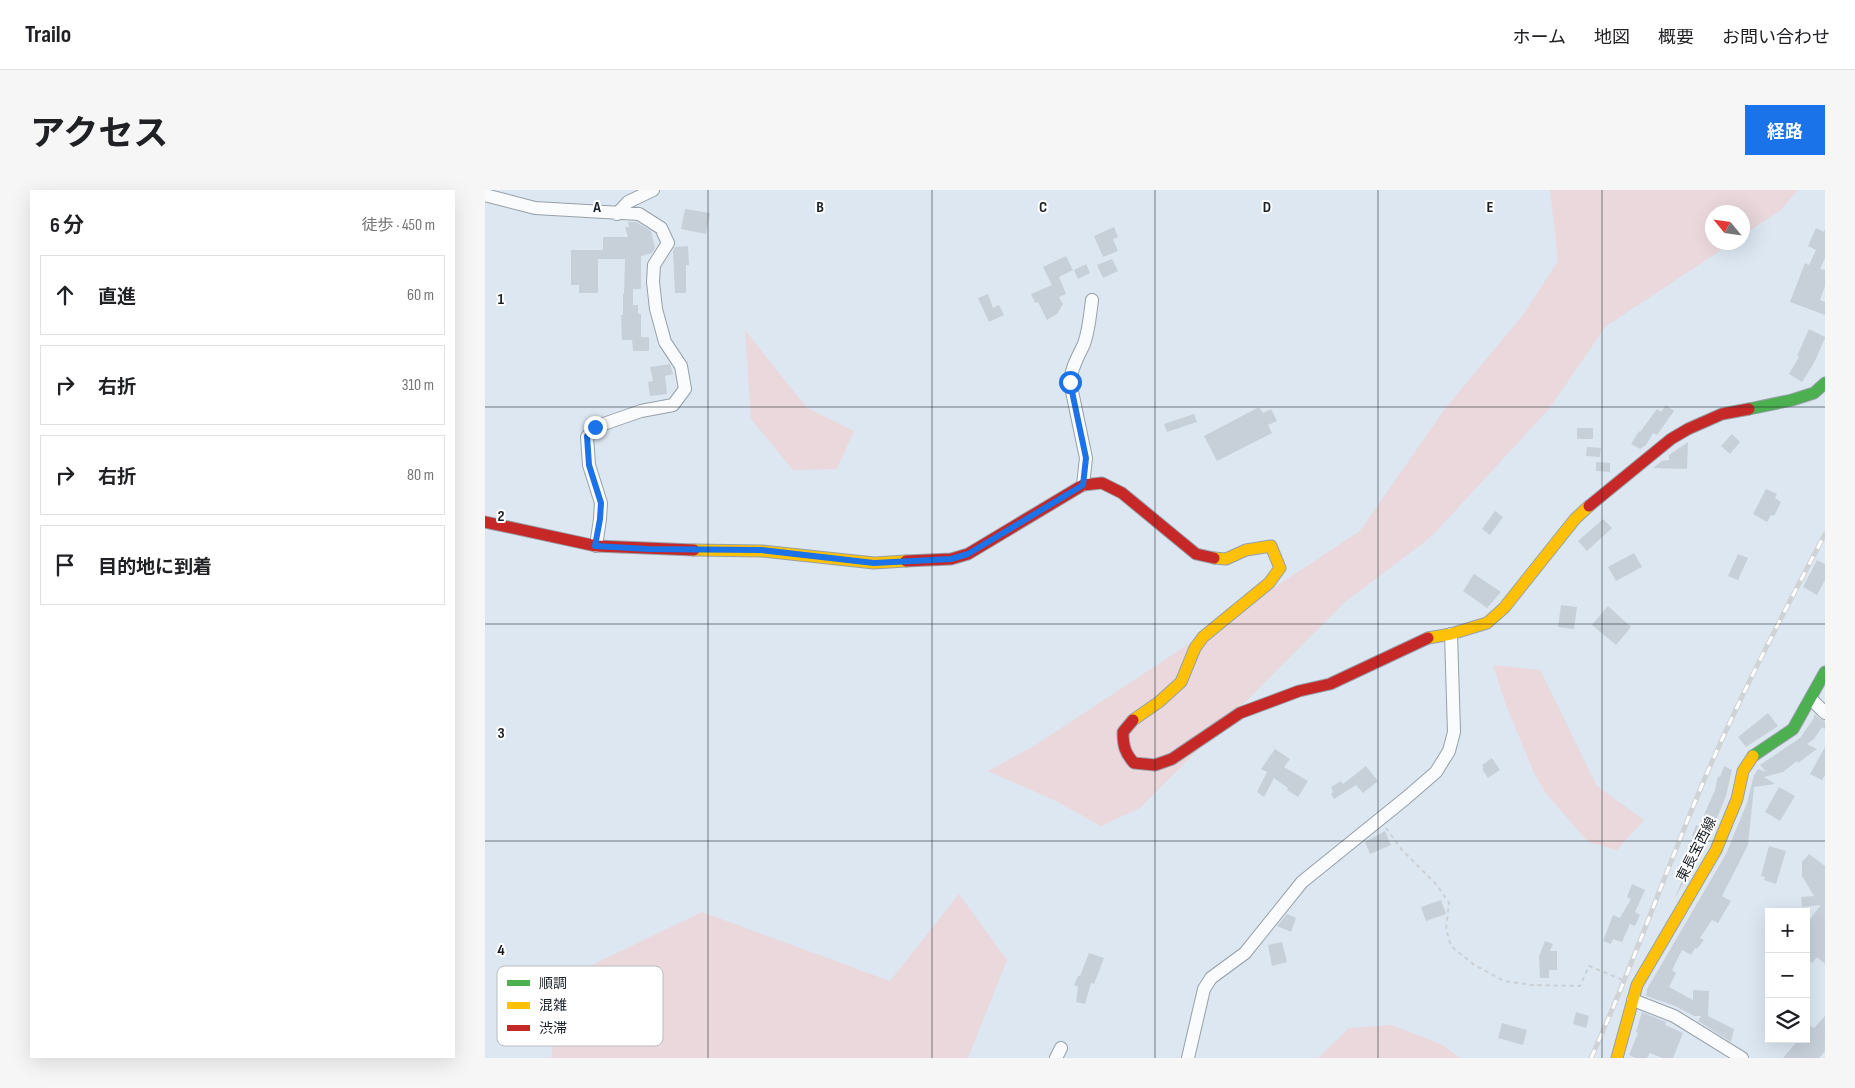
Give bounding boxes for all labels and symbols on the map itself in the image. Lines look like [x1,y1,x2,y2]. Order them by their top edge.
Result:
text: A [592,198,601,217]
text: B [816,198,824,217]
text: C [1039,198,1047,217]
text: D [1263,198,1271,217]
text: E [1487,198,1494,217]
north arrow [1705,205,1750,250]
text: 1 [498,290,505,309]
route start [1059,371,1082,394]
route end [584,416,607,439]
text: 2 [497,507,505,526]
text: 3 [497,724,505,743]
street label: 東長宝西線 [1673,814,1720,884]
text: 4 [497,941,505,960]
legend [497,966,663,1046]
text: 順調 [539,975,567,992]
text: 混雑 [539,997,567,1014]
text: 渋滞 [539,1020,567,1037]

